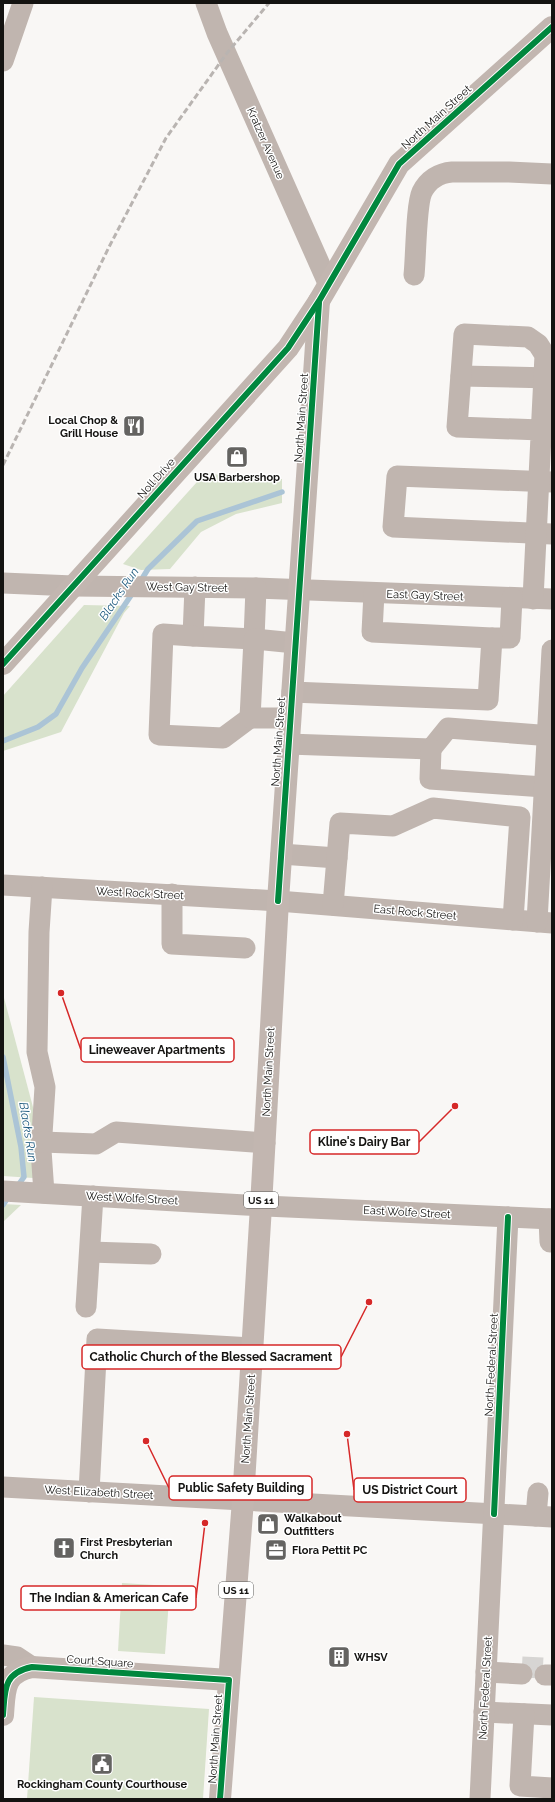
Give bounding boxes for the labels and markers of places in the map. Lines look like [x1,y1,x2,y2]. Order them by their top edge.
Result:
restaurant icon: Local Chop & Grill House [121,413,147,439]
place label: Local Chop & Grill House [48,414,118,440]
shop icon: USA Barbershop [224,444,250,470]
place label: USA Barbershop [194,471,280,484]
callout: Lineweaver Apartments [81,1038,234,1062]
callout: Kline's Dairy Bar [310,1130,419,1154]
callout: Catholic Church of the Blessed Sacrament [82,1345,341,1369]
callout: Public Safety Building [169,1476,312,1500]
callout: US District Court [354,1478,466,1502]
shop icon: Walkabout Outfitters [255,1511,281,1537]
place label: Walkabout Outfitters [284,1512,343,1538]
church icon: First Presbyterian Church [51,1535,77,1561]
place label: First Presbyterian Church [80,1536,173,1562]
office icon: Flora Pettit PC [263,1537,289,1563]
place label: Flora Pettit PC [292,1544,368,1557]
callout: The Indian & American Cafe [21,1586,196,1610]
building icon: WHSV [326,1644,352,1670]
place label: WHSV [354,1651,388,1664]
public building icon: Rockingham County Courthouse [89,1751,115,1777]
place label: Rockingham County Courthouse [17,1778,188,1791]

